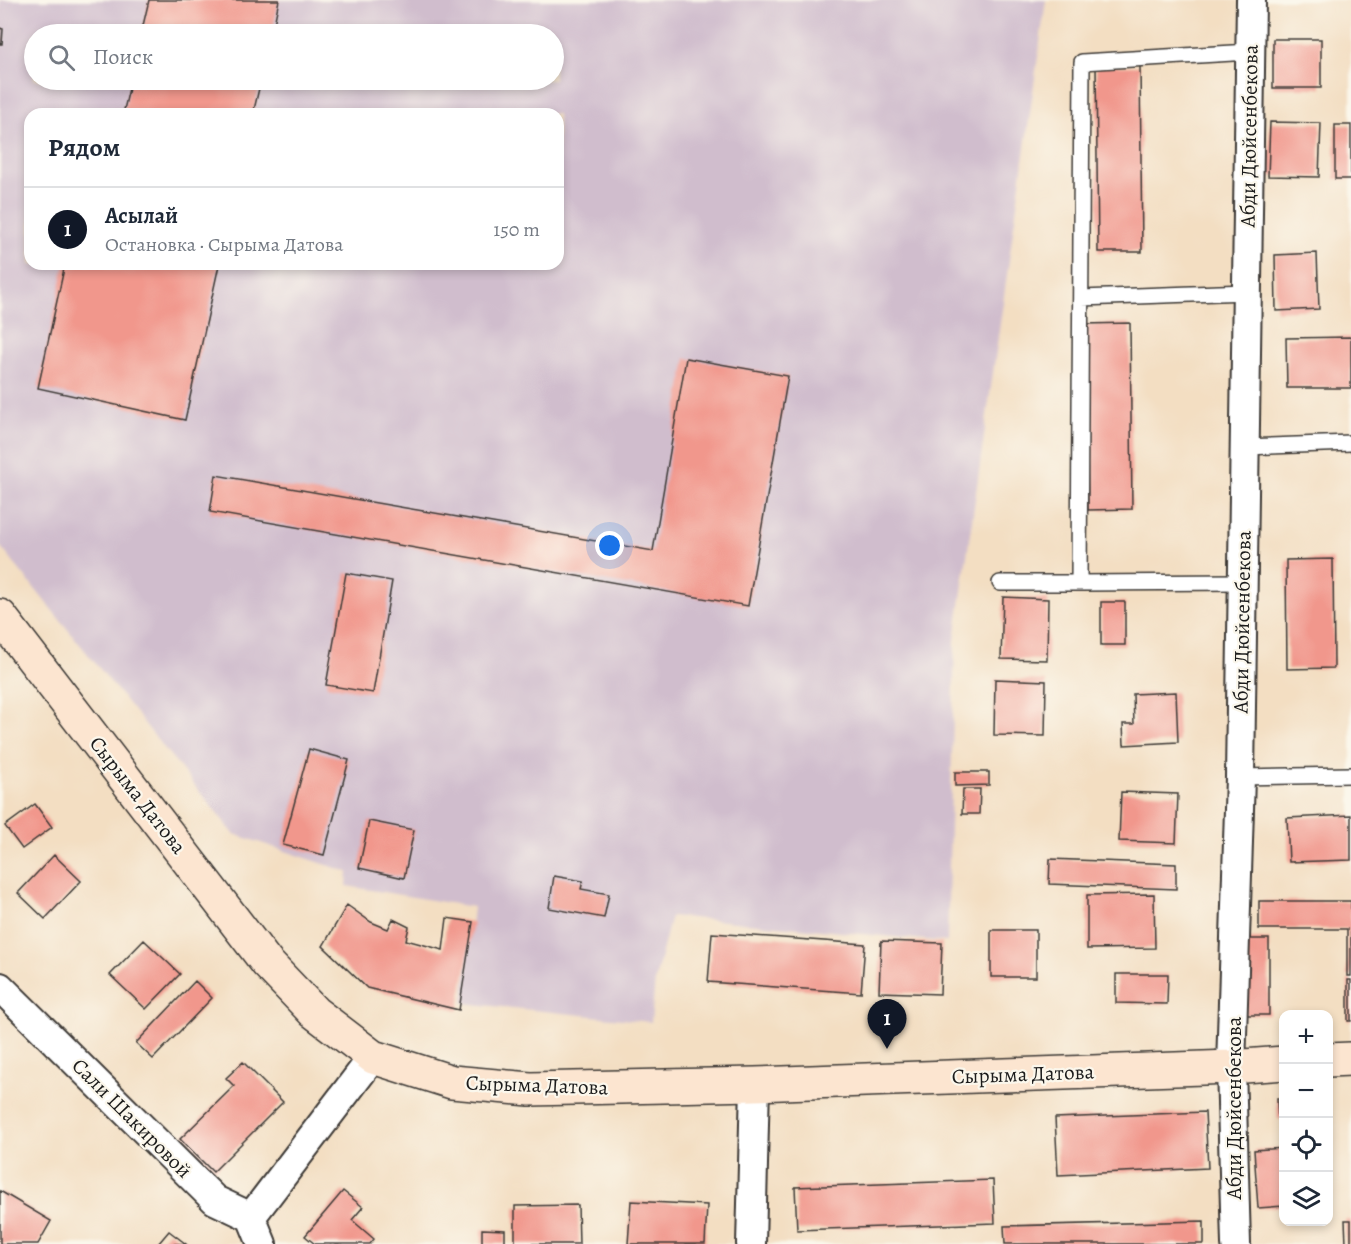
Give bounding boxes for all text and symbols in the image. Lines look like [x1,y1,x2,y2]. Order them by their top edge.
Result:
search box [24,24,564,90]
icon: search [45,41,78,74]
text: Поиск [93,42,153,72]
street label: Абди Дюйсенбекова [1233,44,1265,229]
text: Рядом [48,130,120,165]
text: Асылай [105,201,178,231]
text: 1 [64,216,71,243]
text: 150 m [493,216,540,243]
text: Остановка · Сырыма Датова [105,231,344,258]
street label: Абди Дюйсенбекова [1226,530,1258,715]
your location [595,531,624,560]
street label: Сырыма Датова [83,730,193,860]
pin: 1 [868,1000,906,1049]
map controls [1279,1010,1333,1226]
button: + [1279,1010,1333,1064]
street label: Абди Дюйсенбекова [1220,1016,1248,1200]
street label: Сали Шакировой [66,1052,198,1184]
street label: Сырыма Датова [951,1058,1095,1090]
button: − [1279,1064,1333,1118]
street label: Сырыма Датова [465,1069,609,1101]
button: locate [1279,1118,1333,1172]
button: layers [1279,1172,1333,1226]

